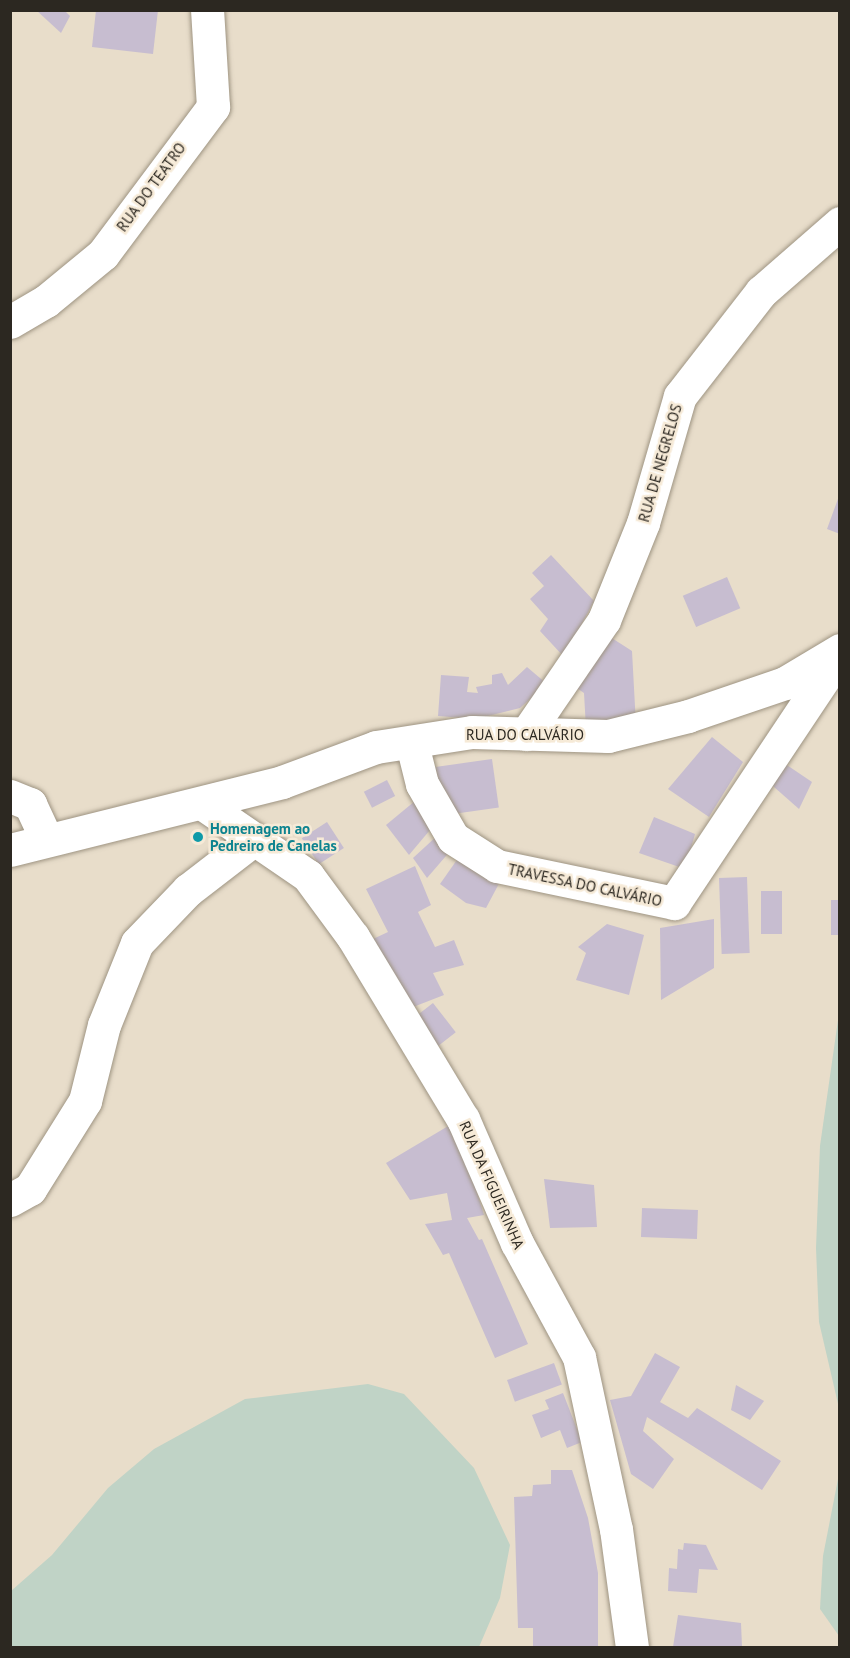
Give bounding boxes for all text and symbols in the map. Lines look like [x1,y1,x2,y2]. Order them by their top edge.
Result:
street label: RUA DO TEATRO [112,139,190,235]
street label: RUA DE NEGRELOS [634,402,686,524]
street label: RUA DO CALVÁRIO [466,726,584,744]
place label: Homenagem ao Pedreiro de Canelas [210,819,337,854]
marker: Homenagem ao Pedreiro de Canelas [191,830,205,844]
street label: TRAVESSA DO CALVÁRIO [506,860,664,910]
street label: RUA DA FIGUEIRINHA [455,1118,529,1252]

